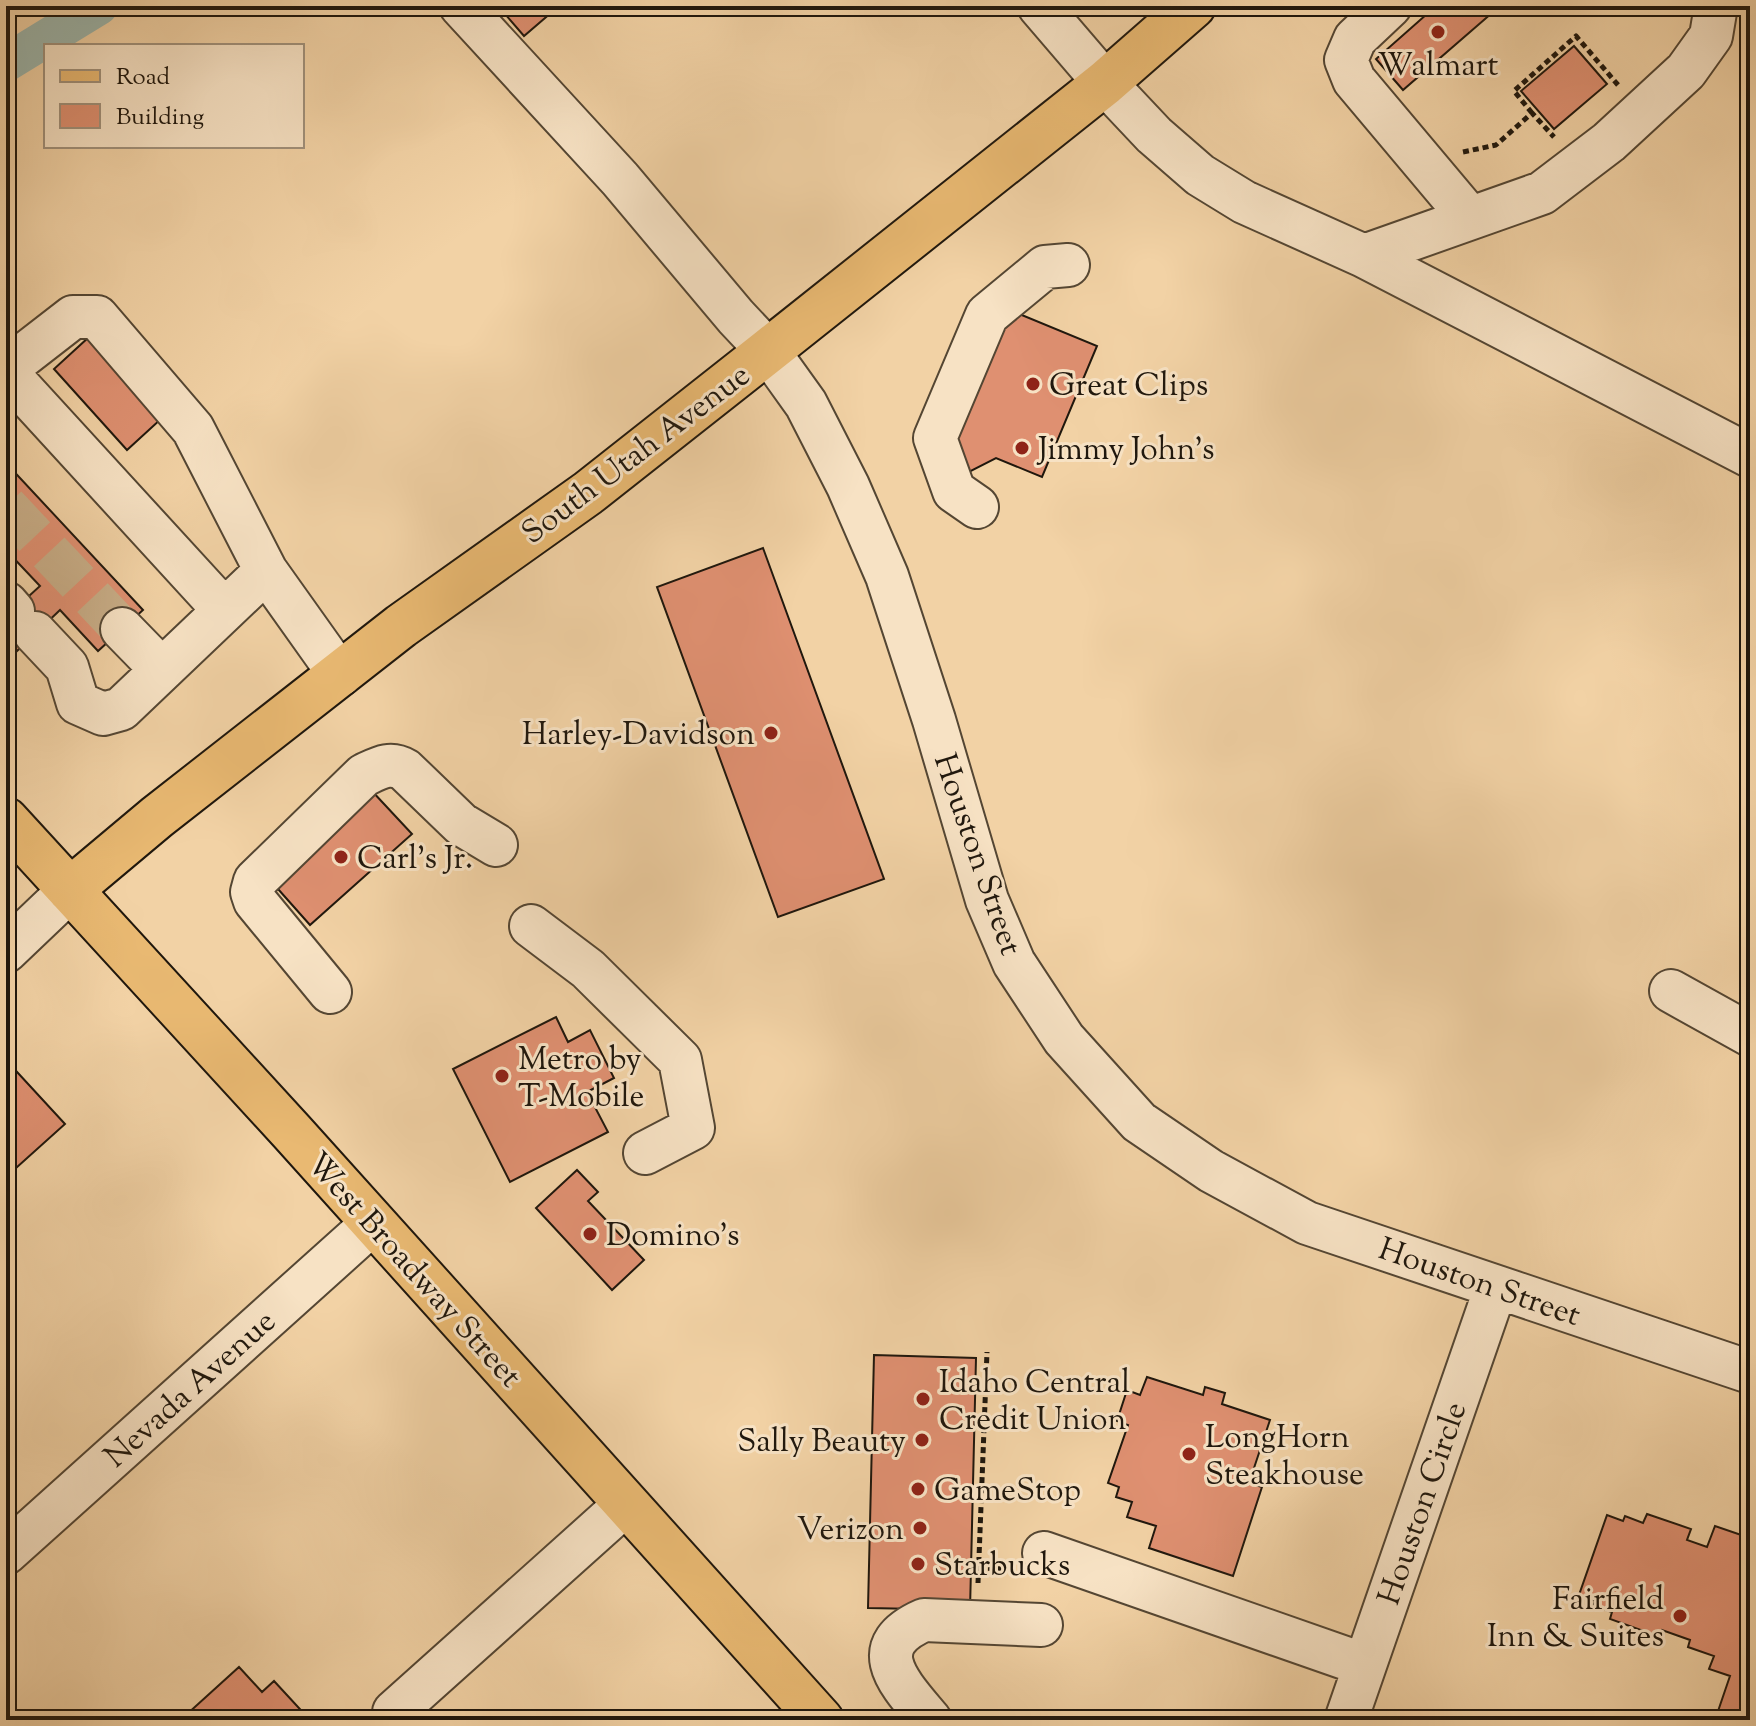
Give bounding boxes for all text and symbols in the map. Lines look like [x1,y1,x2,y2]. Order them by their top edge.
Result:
marker: Walmart [1429,23,1447,41]
legend [44,44,304,148]
place label: Walmart [1377,44,1499,90]
text: Road [116,61,170,95]
text: Building [116,101,205,135]
street label: South Utah Avenue [513,354,761,557]
place label: Great Clips [1049,364,1208,410]
marker: Great Clips [1024,375,1042,393]
place label: Jimmy John's [1036,428,1215,474]
marker: Jimmy John's [1013,439,1031,457]
place label: Harley-Davidson [522,713,755,759]
marker: Harley-Davidson [762,724,780,742]
street label: Houston Street [920,748,1032,962]
place label: Carl's Jr. [357,837,473,883]
marker: Carl's Jr. [332,848,350,866]
place label: Metro by T-Mobile [518,1038,644,1121]
marker: Metro by T-Mobile [493,1067,511,1085]
street label: West Broadway Street [294,1143,531,1399]
place label: Domino's [606,1214,740,1260]
marker: Domino's [581,1225,599,1243]
street label: Houston Street [1372,1228,1586,1340]
street label: Nevada Avenue [95,1300,287,1480]
place label: Idaho Central Credit Union [939,1361,1130,1444]
marker: Idaho Central Credit Union [914,1390,932,1408]
street label: Houston Circle [1368,1396,1480,1612]
place label: LongHorn Steakhouse [1205,1416,1364,1499]
place label: Sally Beauty [737,1420,906,1466]
marker: Sally Beauty [913,1431,931,1449]
marker: LongHorn Steakhouse [1180,1445,1198,1463]
place label: GameStop [934,1469,1081,1515]
marker: GameStop [909,1480,927,1498]
place label: Verizon [797,1508,904,1554]
marker: Verizon [911,1519,929,1537]
place label: Starbucks [934,1544,1070,1590]
marker: Starbucks [909,1555,927,1573]
place label: Fairfield Inn & Suites [1487,1578,1664,1661]
marker: Fairfield Inn & Suites [1671,1607,1689,1625]

